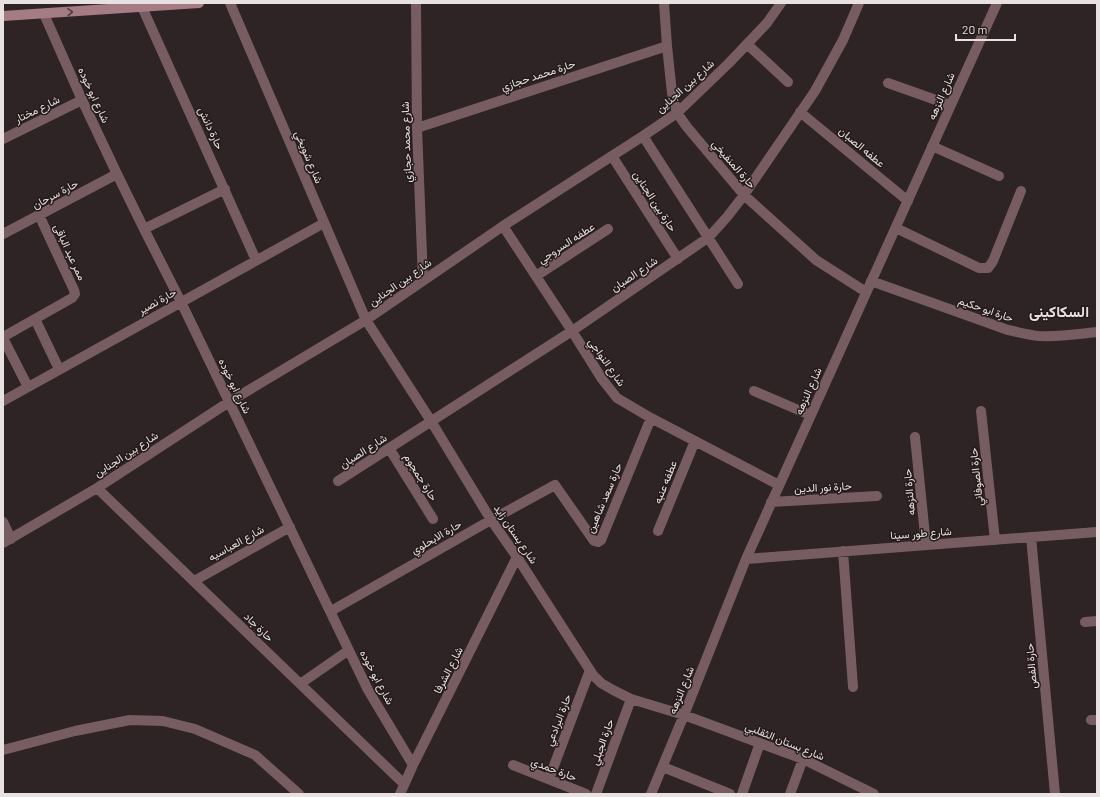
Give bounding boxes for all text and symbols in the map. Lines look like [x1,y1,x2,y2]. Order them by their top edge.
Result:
one-way arrow [67,7,73,16]
scale bar [956,16,1015,42]
text: 20 m [962,22,988,36]
street label: حارة محمد حجازي [499,56,578,96]
street label: شارع بين الجناين [653,56,718,117]
street label: شارع ابو خوده [74,65,113,126]
street label: شارع النزهه [924,70,959,122]
street label: شارع مختار [11,92,63,127]
street label: شارع محمد حجازي [398,101,417,183]
street label: حارة دانش [195,105,227,151]
street label: عطفه الصبان [836,124,888,170]
street label: شارع شويخي [289,129,326,187]
street label: حارة المنفيخي [707,137,759,193]
street label: حارة بين الجناين [630,168,680,234]
street label: حارة سرحان [30,176,80,212]
street label: عطفه السروجي [535,219,599,269]
street label: ممر عبد الباقى [51,221,89,283]
street label: شارع الصبان [608,253,661,296]
street label: شارع بين الجناين [366,255,435,310]
street label: حارة نصير [134,285,179,318]
street label: حارة ابو حكيم [956,293,1015,326]
district label: السكاكينى [1029,302,1089,321]
street label: شارع النواجي [583,335,629,391]
street label: شارع ابو خوده [215,356,255,417]
street label: شارع النزهه [791,365,826,417]
street label: شارع بين الجناين [91,428,161,481]
street label: شارع الصبان [337,430,390,472]
street label: حارة الصوفاني [966,447,989,507]
street label: حارة جمجوم [400,451,441,504]
street label: عطفه عنبه [650,458,680,506]
street label: حارة سعد شاهين [583,461,625,535]
street label: حارة النزهه [900,468,918,516]
street label: حارة نور الدين [794,478,852,496]
street label: شارع بستان زايد [490,502,541,567]
street label: حارة الابحلوي [408,517,465,560]
street label: شارع العباسيه [206,522,267,565]
street label: شارع طور سينا [890,524,953,543]
street label: حارة جاد [241,609,277,645]
street label: حارة الفص [1022,643,1040,689]
street label: شارع الشرفا [430,644,467,696]
street label: شارع ابو خوده [356,647,397,707]
street label: شارع النزهه [665,664,698,716]
street label: حارة البرادعي [542,692,577,749]
street label: حارة الجبلي [587,717,620,768]
street label: شارع بستان الثقلبي [742,719,827,766]
street label: حارة حمدي [528,754,579,787]

